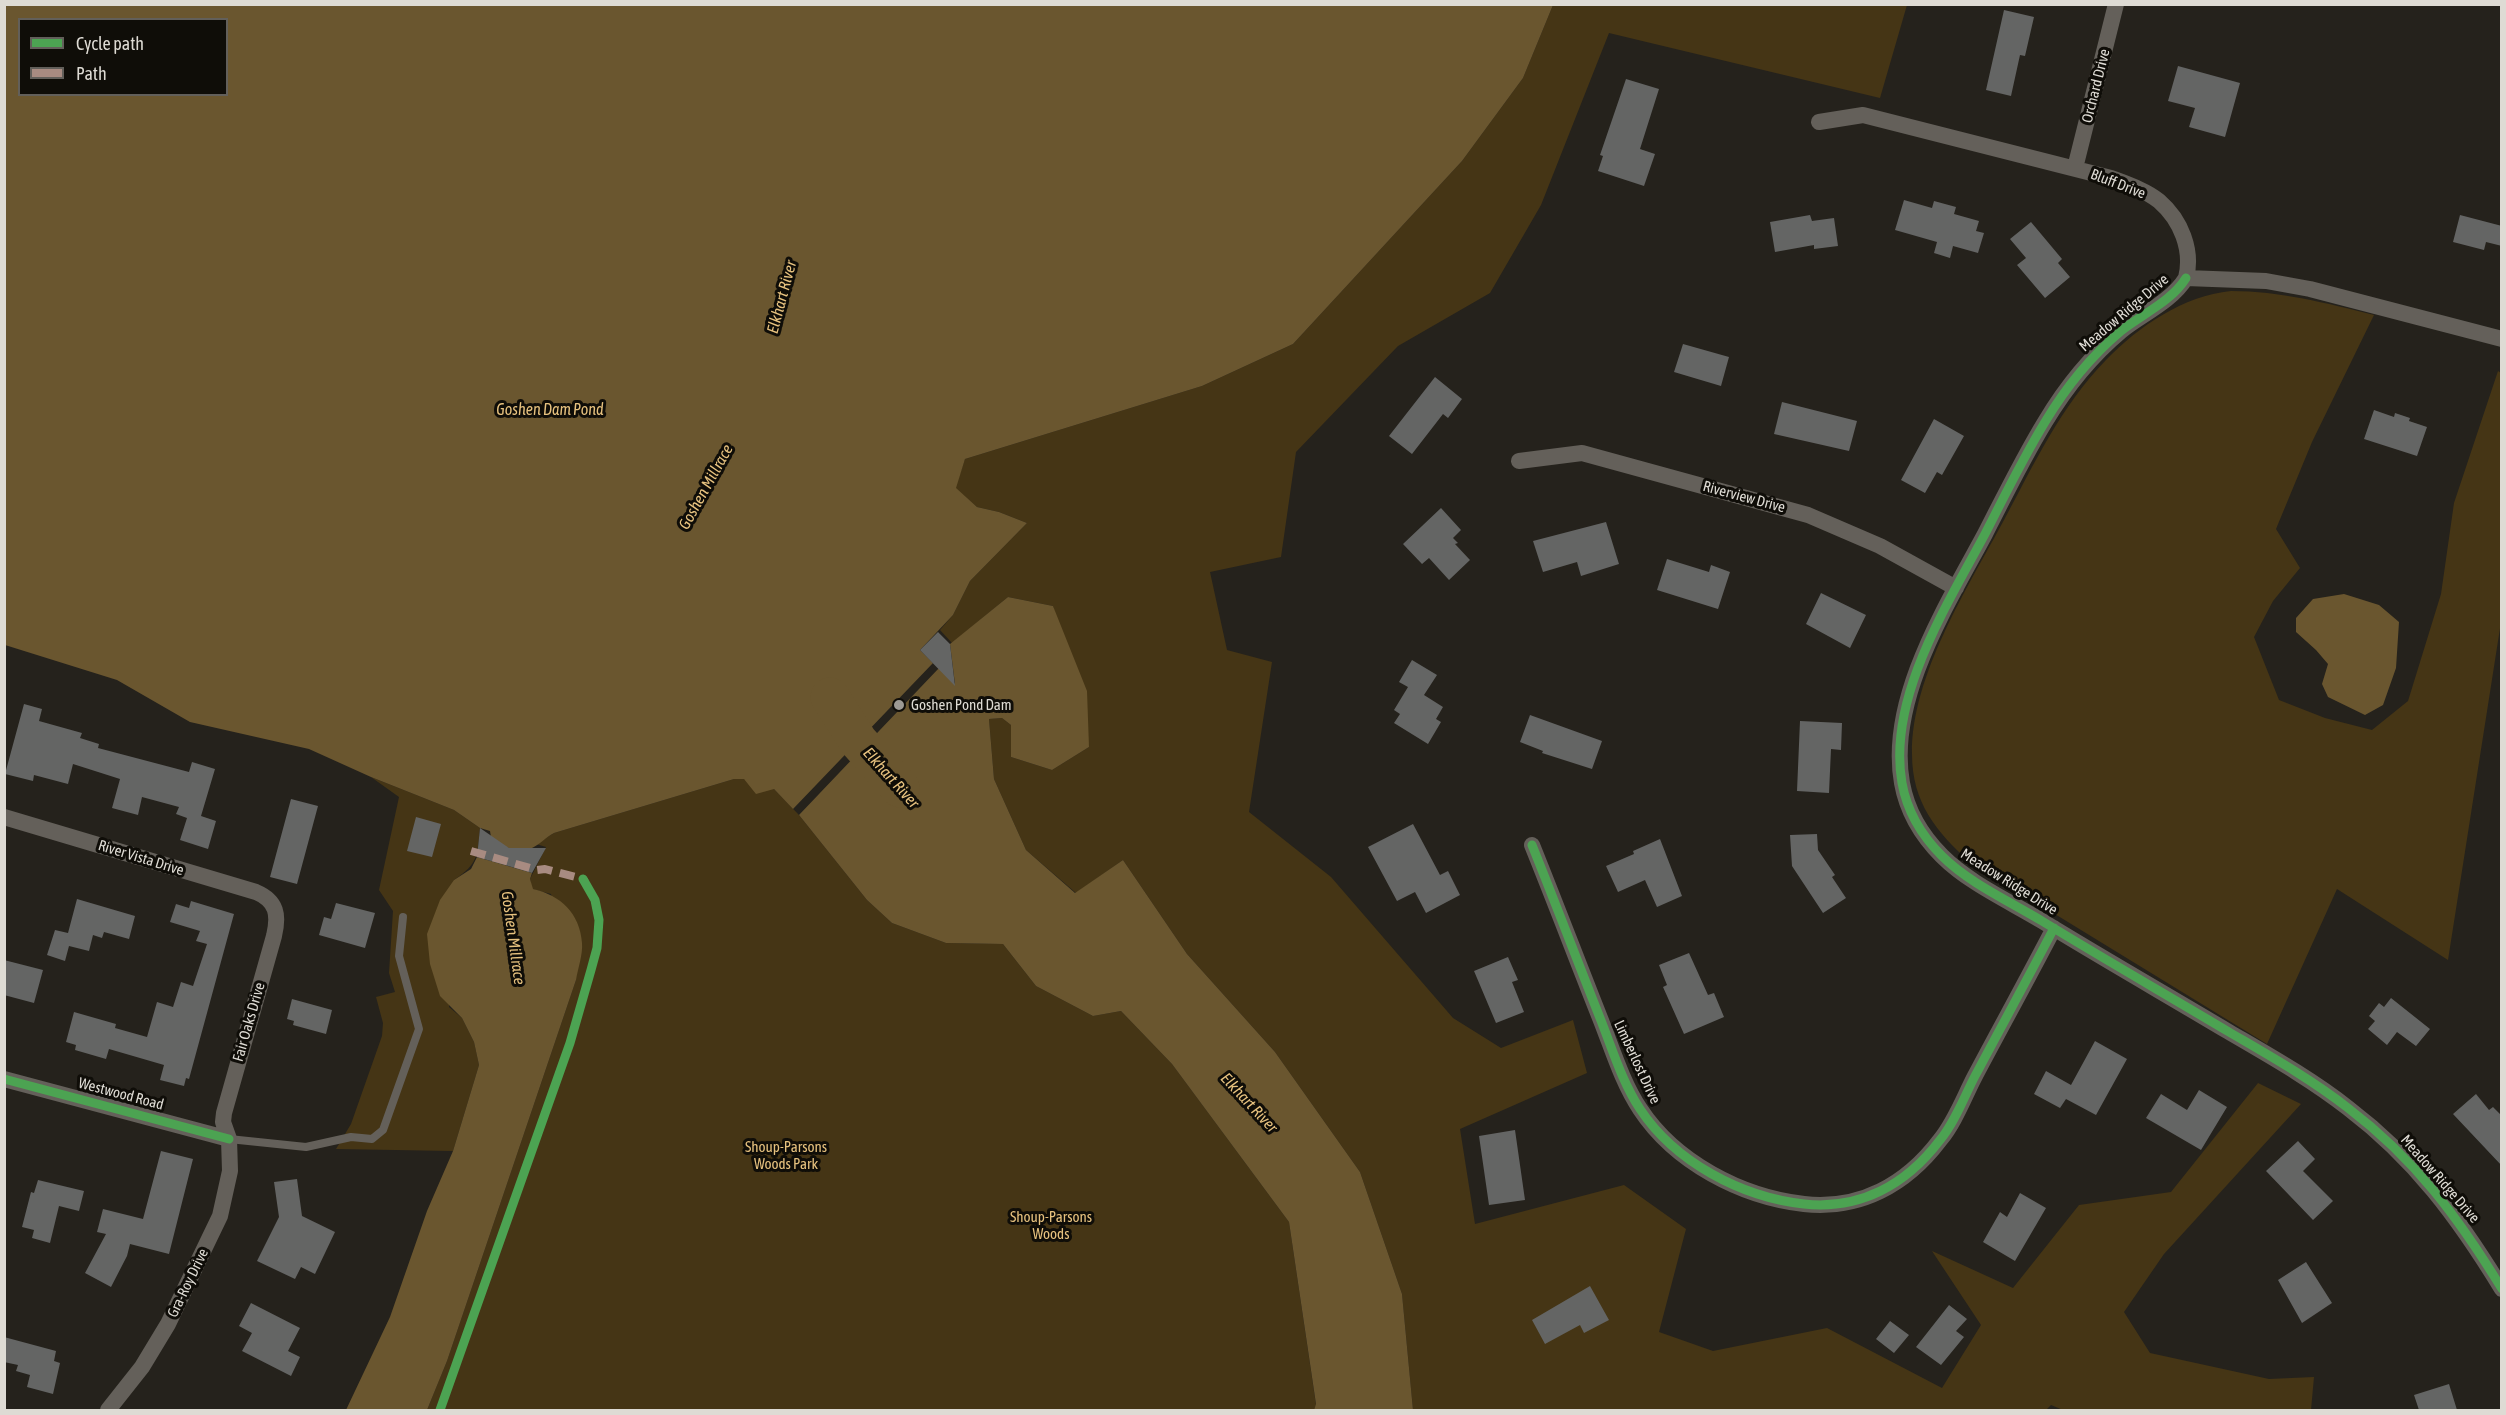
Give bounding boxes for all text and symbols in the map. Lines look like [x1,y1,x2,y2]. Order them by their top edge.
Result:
legend [18,18,228,96]
text: Cycle path [76,33,144,54]
street label: Orchard Drive [2078,47,2114,125]
text: Path [76,63,107,84]
street label: Bluff Drive [2088,165,2148,203]
water label: Elkhart River [763,258,801,336]
street label: Meadow Ridge Drive [2076,270,2172,356]
water label: Goshen Dam Pond [496,400,604,420]
water label: Goshen Millrace [675,441,737,533]
street label: Riverview Drive [1701,477,1787,517]
place label: Goshen Pond Dam [911,696,1012,714]
marker: Goshen Pond Dam [892,698,906,712]
water label: Elkhart River [859,744,923,812]
street label: River Vista Drive [96,836,186,880]
street label: Meadow Ridge Drive [1957,845,2061,919]
water label: Goshen Millrace [497,890,529,986]
street label: Fair Oaks Drive [229,980,269,1064]
street label: Limberlost Drive [1610,1017,1664,1107]
water label: Elkhart River [1216,1069,1282,1137]
street label: Westwood Road [76,1074,166,1114]
street label: Meadow Ridge Drive [2397,1131,2483,1227]
park label: Shoup-Parsons Woods Park [745,1138,827,1173]
park label: Shoup-Parsons Woods [1010,1208,1092,1243]
street label: Gra-Roy Drive [164,1246,212,1320]

